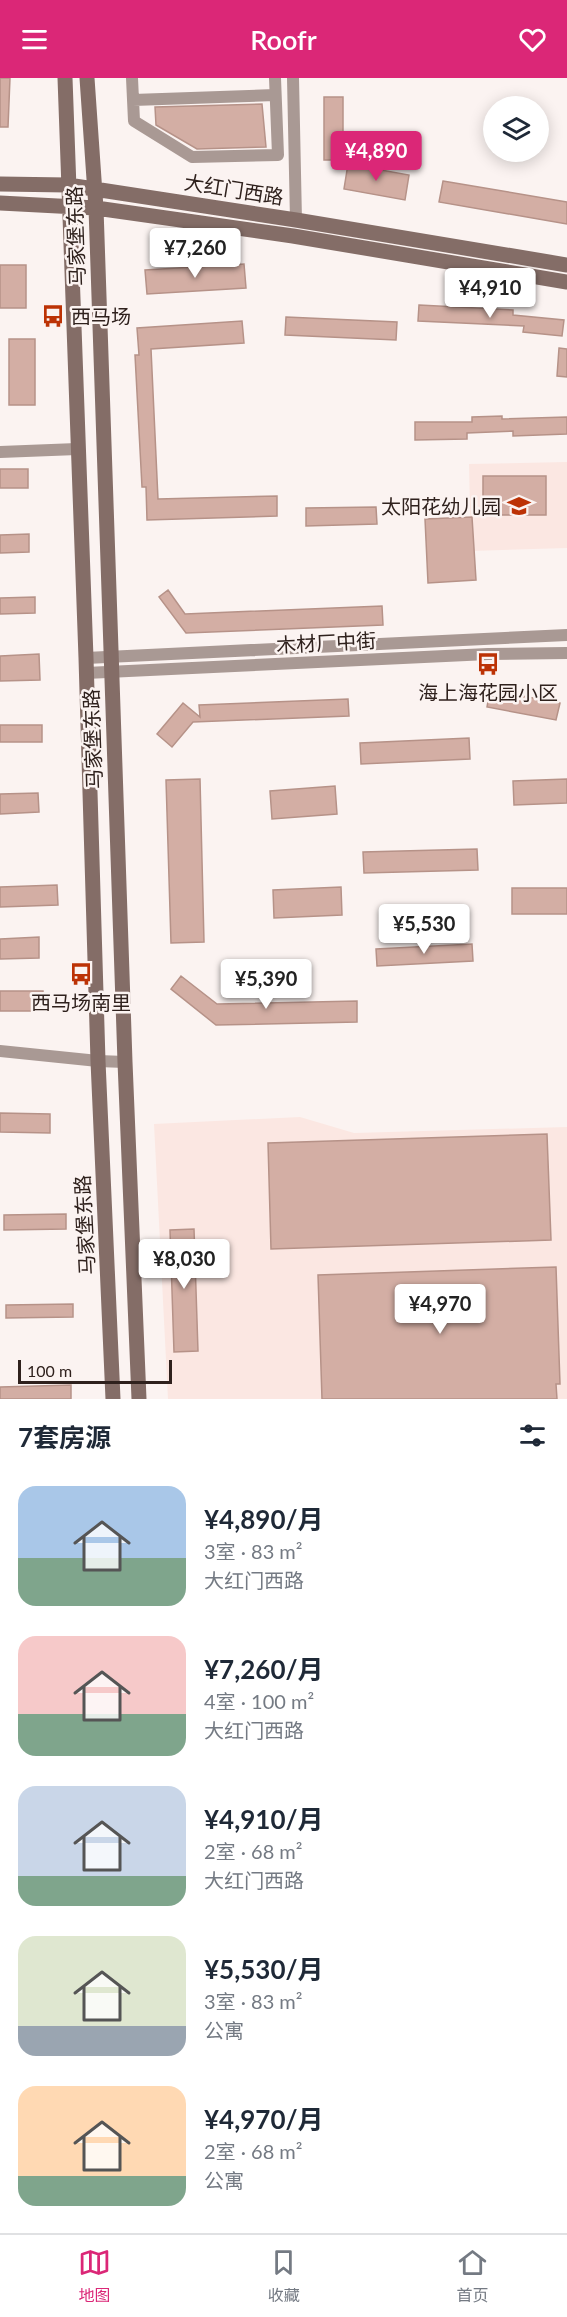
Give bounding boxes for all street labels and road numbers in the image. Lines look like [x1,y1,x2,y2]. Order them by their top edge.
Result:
street label: 大红门西路 [183,169,285,209]
street label: 马家堡东路 [61,186,89,286]
street label: 木材厂中街 [275,627,377,657]
street label: 马家堡东路 [78,689,106,789]
street label: 马家堡东路 [69,1174,99,1276]

